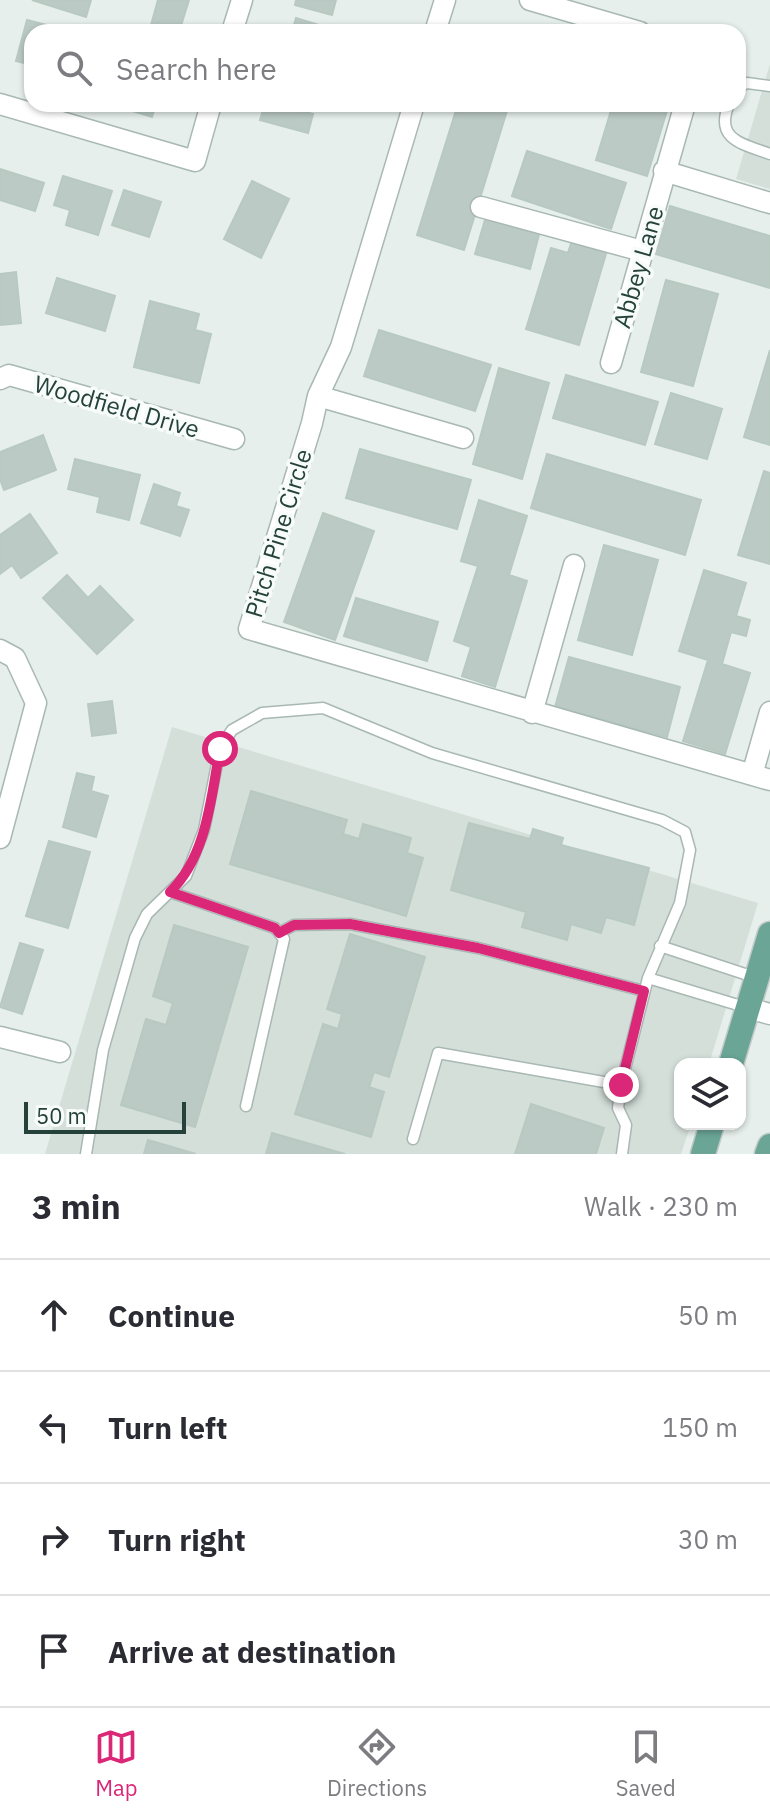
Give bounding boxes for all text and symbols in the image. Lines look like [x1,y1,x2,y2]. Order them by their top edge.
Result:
search box [24,24,746,112]
icon: search [52,46,96,90]
text: Search here [116,49,277,88]
street label: Abbey Lane [605,202,671,332]
street label: Woodfield Drive [31,367,203,445]
street label: Pitch Pine Circle [237,445,319,621]
route start [202,731,238,767]
map controls [674,1058,746,1130]
button: layers [674,1058,746,1130]
route end [603,1067,639,1103]
scale bar [24,1098,186,1134]
text: 50 m [36,1101,87,1130]
text: 3 min [32,1184,121,1228]
text: Walk · 230 m [584,1189,738,1223]
icon: ahead [32,1293,76,1337]
text: Continue [108,1296,235,1335]
text: 50 m [678,1298,738,1332]
icon: left [32,1405,76,1449]
text: Turn left [108,1408,227,1447]
text: 150 m [662,1410,738,1444]
icon: right [32,1517,76,1561]
text: Turn right [108,1520,246,1559]
text: 30 m [678,1522,738,1556]
icon: arrive [32,1629,76,1673]
text: Arrive at destination [108,1632,396,1671]
tab: Map [94,1725,138,1802]
tab: Directions [327,1725,427,1802]
tab: Saved [616,1725,676,1802]

